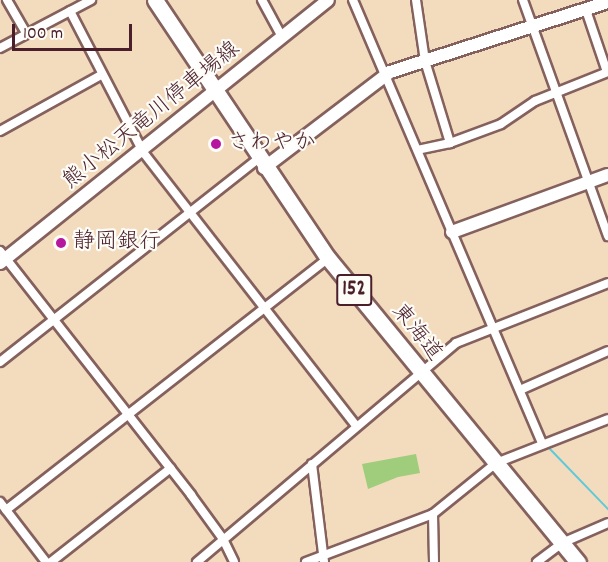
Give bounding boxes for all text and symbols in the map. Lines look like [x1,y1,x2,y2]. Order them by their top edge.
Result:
scale bar [15,12,135,50]
text: 100 m [23,22,63,47]
street label: 熊小松天竜川停車場線 [58,37,246,195]
place label: さわやか [228,131,316,157]
marker: さわやか [209,137,223,151]
place label: 静岡銀行 [73,230,161,256]
marker: 静岡銀行 [54,236,68,250]
road number: 152 [336,272,372,308]
street label: 東海道 [385,299,447,367]

